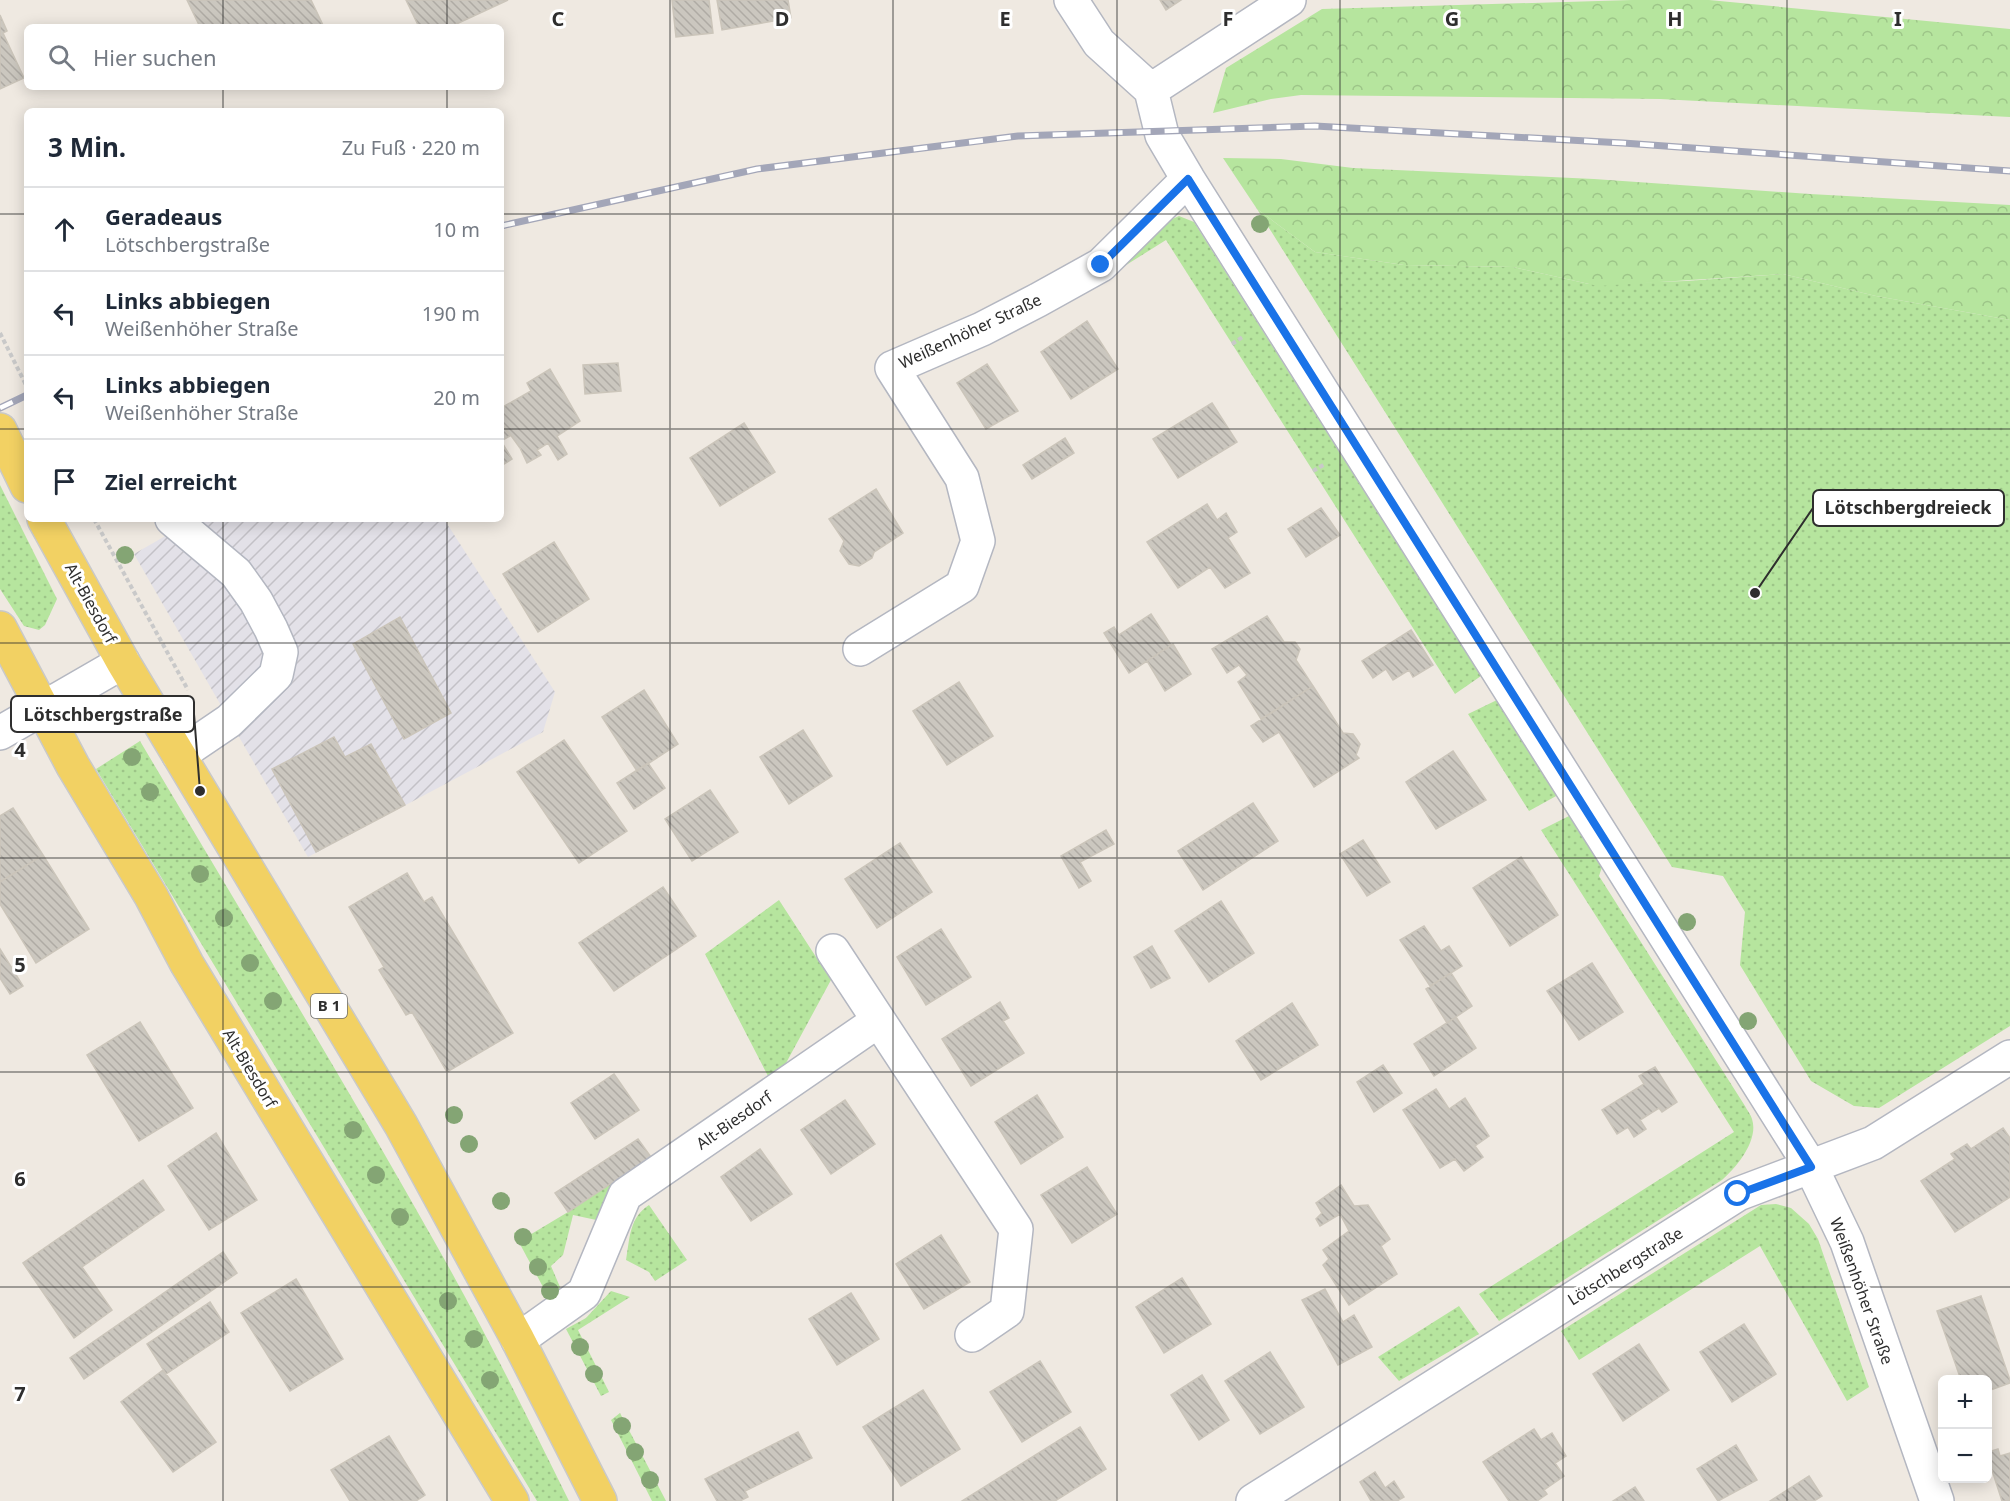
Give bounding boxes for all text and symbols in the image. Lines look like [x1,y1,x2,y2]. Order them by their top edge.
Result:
text: C [552,5,565,32]
text: D [775,5,789,32]
text: E [999,5,1011,32]
text: F [1223,5,1233,32]
text: G [1445,5,1459,32]
text: H [1667,5,1683,32]
text: I [1894,5,1902,32]
search box [24,24,504,90]
icon: search [45,41,78,74]
text: Hier suchen [93,42,217,72]
text: 3 Min. [48,129,126,165]
text: Zu Fuß · 220 m [342,134,480,161]
text: Geradeaus [105,201,222,231]
icon: ahead [48,213,81,246]
text: 10 m [433,216,480,243]
text: Lötschbergstraße [105,231,270,258]
route end [1087,251,1113,277]
text: Links abbiegen [105,285,271,315]
street label: Weißenhöher Straße [895,288,1045,374]
icon: left [48,297,81,330]
text: 190 m [422,300,480,327]
text: Weißenhöher Straße [105,315,299,342]
text: Links abbiegen [105,369,271,399]
icon: left [48,381,81,414]
text: 20 m [433,384,480,411]
text: Weißenhöher Straße [105,399,299,426]
icon: arrive [48,465,81,498]
text: Ziel erreicht [105,466,237,496]
callout: Lötschbergdreieck [1813,490,2004,526]
text: Lötschbergdreieck [1825,495,1992,519]
street label: Alt-Biesdorf [60,559,123,648]
callout: Lötschbergstraße [11,696,194,732]
text: Lötschbergstraße [23,702,183,726]
text: 4 [14,736,26,763]
text: 5 [14,951,26,978]
road number: B 1 [311,994,347,1018]
street label: Alt-Biesdorf [218,1025,283,1113]
street label: Alt-Biesdorf [692,1085,778,1154]
text: 6 [14,1165,26,1192]
route start [1724,1180,1750,1206]
street label: Weißenhöher Straße [1825,1214,1899,1368]
street label: Lötschbergstraße [1563,1222,1687,1310]
map controls [1938,1375,1992,1483]
button: + [1938,1375,1992,1429]
text: 7 [14,1380,26,1407]
button: − [1938,1429,1992,1483]

